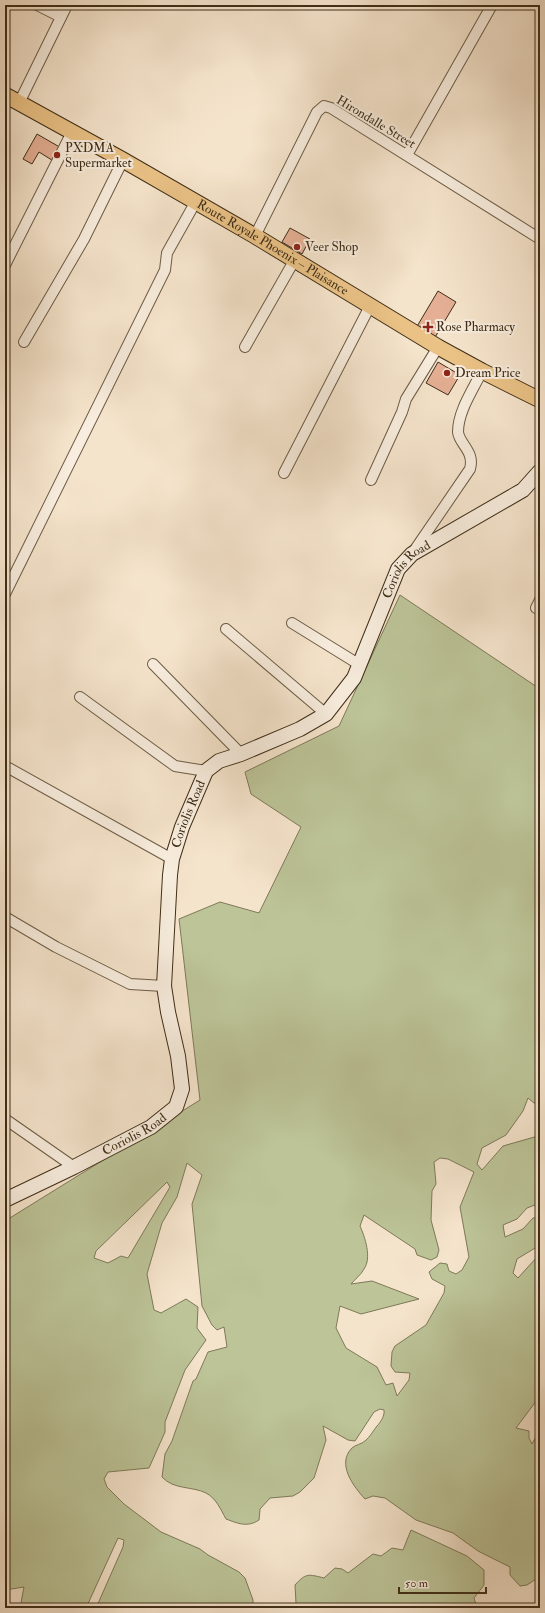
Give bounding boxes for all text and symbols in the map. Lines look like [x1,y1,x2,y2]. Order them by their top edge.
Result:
street label: Hirondalle Street [333,92,419,152]
place label: PXDMA Supermarket [65,140,132,172]
marker: PXDMA Supermarket [52,150,62,160]
street label: Route Royale Phoenix – Plaisance [194,196,352,299]
place label: Veer Shop [305,239,359,256]
marker: Veer Shop [292,242,302,252]
place label: Rose Pharmacy [436,319,515,336]
marker: Rose Pharmacy [423,322,433,332]
place label: Dream Price [455,365,521,381]
marker: Dream Price [442,368,452,378]
street label: Coriolis Road [379,537,434,601]
street label: Coriolis Road [168,777,209,850]
street label: Coriolis Road [99,1109,170,1159]
scale bar [399,1569,486,1595]
text: 50 m [405,1576,429,1591]

